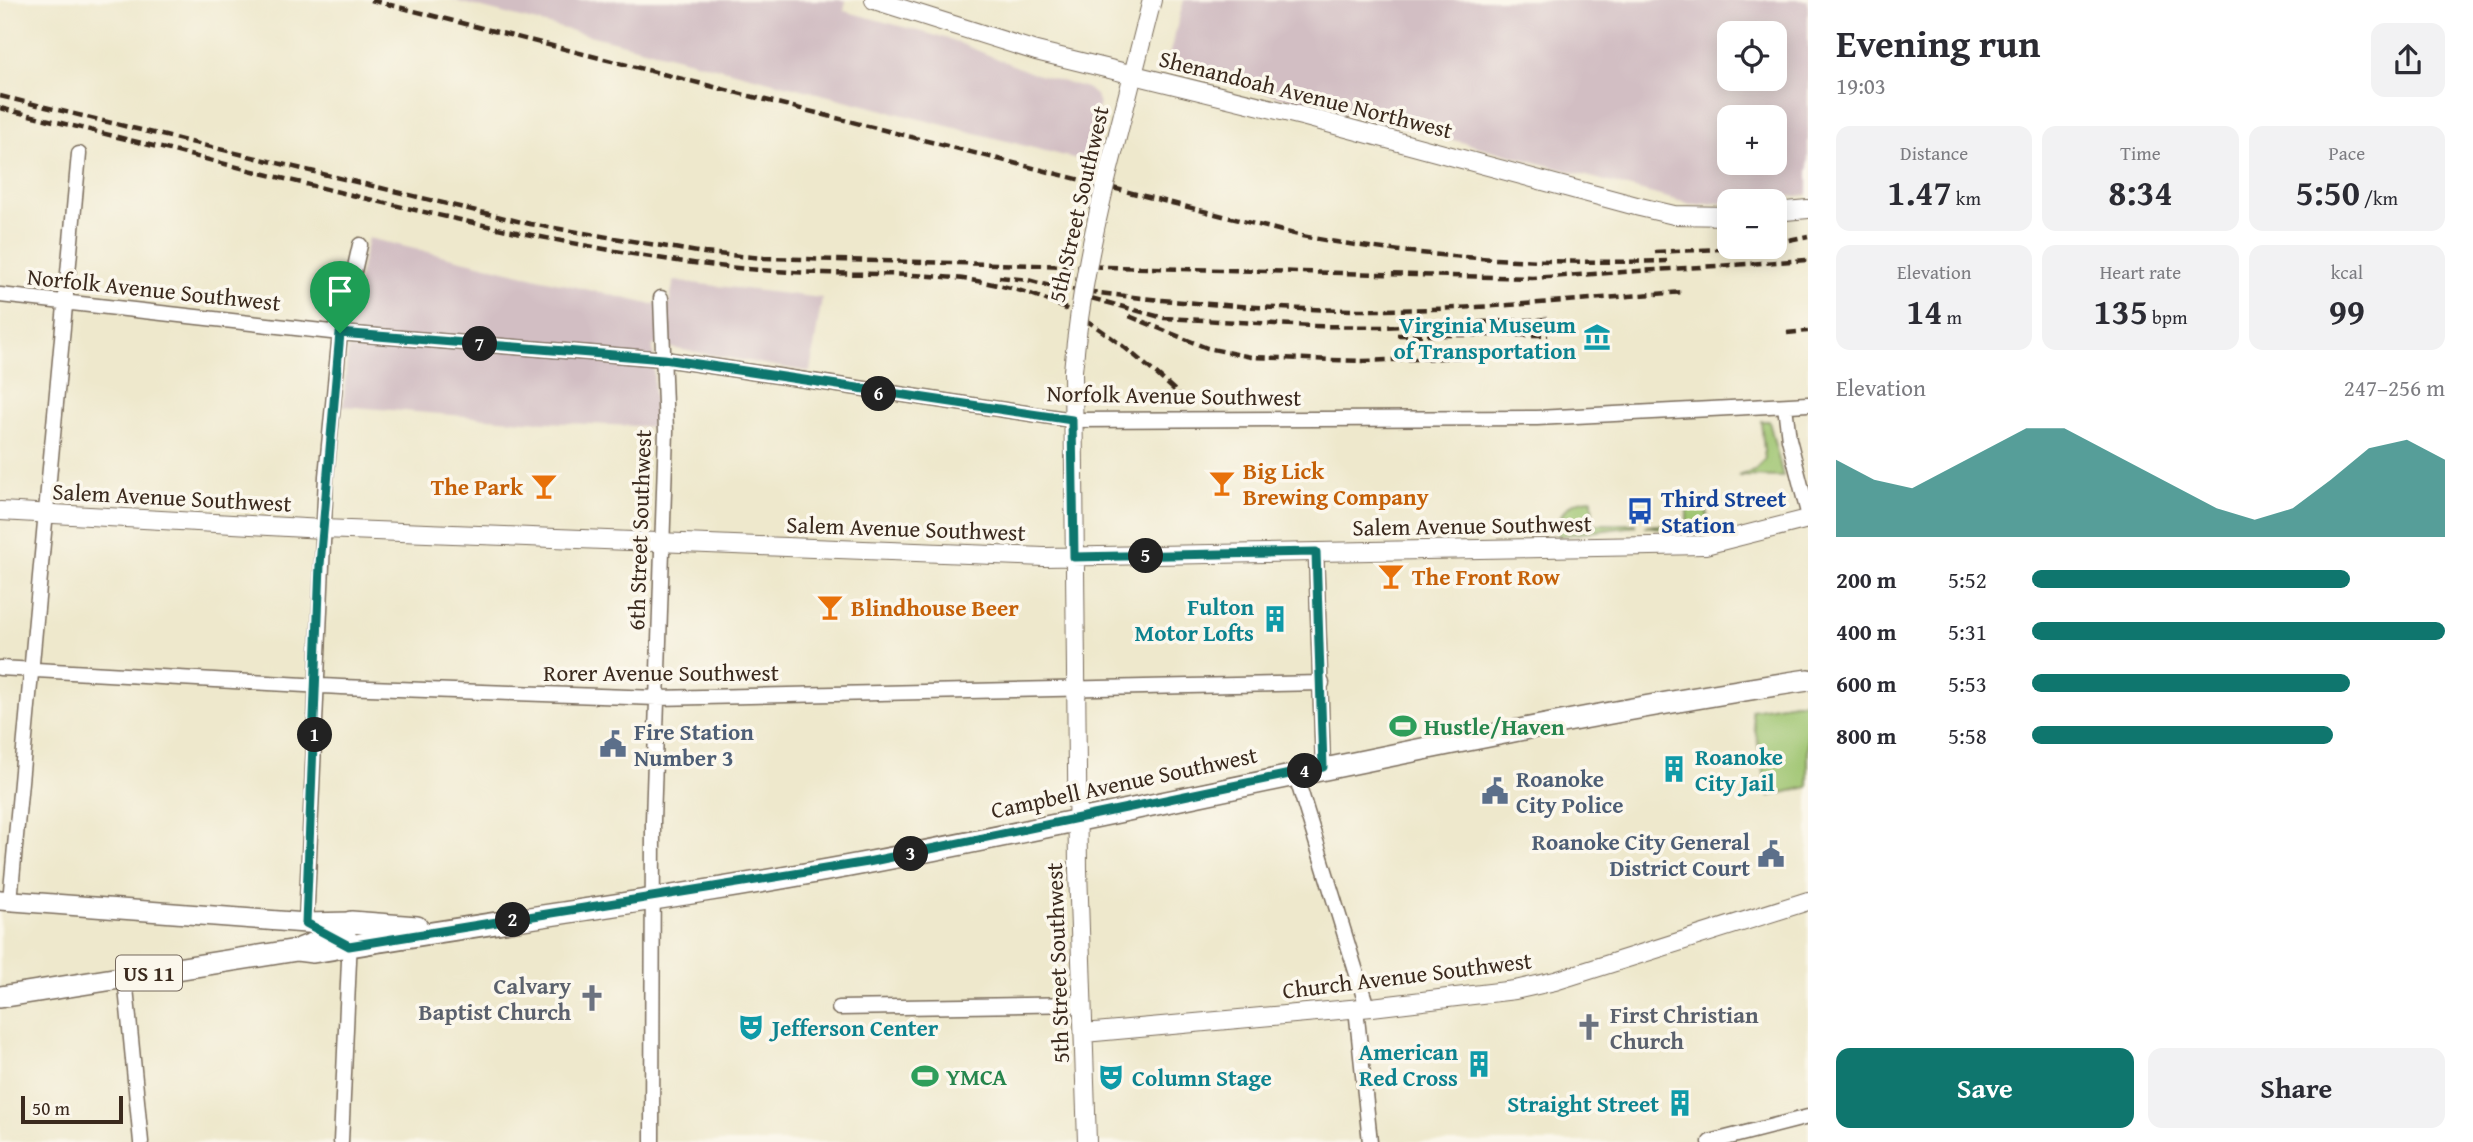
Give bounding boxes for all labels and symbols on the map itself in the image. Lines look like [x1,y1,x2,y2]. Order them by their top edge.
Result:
street label: Shenandoah Avenue Northwest [1156,42,1456,146]
street label: 5th Street Southwest [1039,102,1117,306]
street label: Norfolk Avenue Southwest [26,259,282,319]
pin [310,261,370,333]
place label: Virginia Museum of Transportation [1393,308,1576,367]
museum icon: Virginia Museum of Transportation [1582,322,1612,352]
pin: 7 [462,326,498,362]
pin: 6 [862,376,896,412]
street label: Norfolk Avenue Southwest [1046,376,1302,414]
street label: 6th Street Southwest [619,429,659,631]
place label: Big Lick Brewing Company [1243,454,1429,513]
bar icon: Big Lick Brewing Company [1207,468,1237,498]
place label: The Park [431,470,524,503]
bar icon: The Park [529,471,559,501]
street label: Salem Avenue Southwest [52,474,292,520]
place label: Third Street Station [1661,482,1786,541]
bus stop icon: Third Street Station [1625,496,1655,526]
street label: Salem Avenue Southwest [1352,506,1592,544]
street label: Salem Avenue Southwest [786,507,1026,549]
pin: 5 [1128,538,1164,574]
place label: The Front Row [1412,560,1560,593]
bar icon: The Front Row [1376,561,1406,591]
place label: Fulton Motor Lofts [1135,590,1254,649]
place label: Blindhouse Beer [851,591,1019,624]
bar icon: Blindhouse Beer [815,592,845,622]
building icon: Fulton Motor Lofts [1260,604,1290,634]
street label: Rorer Avenue Southwest [543,656,779,689]
place label: Hustle/Haven [1424,710,1565,743]
sports icon: Hustle/Haven [1388,711,1418,741]
place label: Fire Station Number 3 [634,715,754,774]
pin: 1 [298,718,332,752]
public building icon: Fire Station Number 3 [598,729,628,759]
street label: Campbell Avenue Southwest [988,738,1260,826]
place label: Roanoke City Jail [1695,740,1783,799]
pin: 4 [1288,754,1322,788]
building icon: Roanoke City Jail [1659,754,1689,784]
place label: Roanoke City Police [1516,762,1624,821]
public building icon: Roanoke City Police [1480,776,1510,806]
place label: Roanoke City General District Court [1532,825,1750,884]
pin: 3 [894,836,928,872]
public building icon: Roanoke City General District Court [1756,839,1786,869]
street label: 5th Street Southwest [1037,862,1077,1064]
pin: 2 [496,902,530,937]
street label: Church Avenue Southwest [1280,943,1534,1007]
road number: US 11 [116,956,182,990]
place label: Calvary Baptist Church [419,969,571,1028]
church icon: Calvary Baptist Church [577,983,607,1013]
place label: First Christian Church [1610,998,1759,1057]
place label: Jefferson Center [768,1011,939,1044]
theatre icon: Jefferson Center [736,1012,766,1042]
church icon: First Christian Church [1574,1012,1604,1042]
place label: American Red Cross [1359,1035,1458,1094]
building icon: American Red Cross [1464,1049,1494,1079]
place label: YMCA [946,1060,1007,1093]
sports icon: YMCA [910,1061,940,1091]
place label: Column Stage [1132,1061,1272,1094]
theatre icon: Column Stage [1096,1062,1126,1092]
place label: Straight Street [1507,1087,1659,1120]
building icon: Straight Street [1665,1088,1695,1118]
scale bar [21,1093,122,1125]

